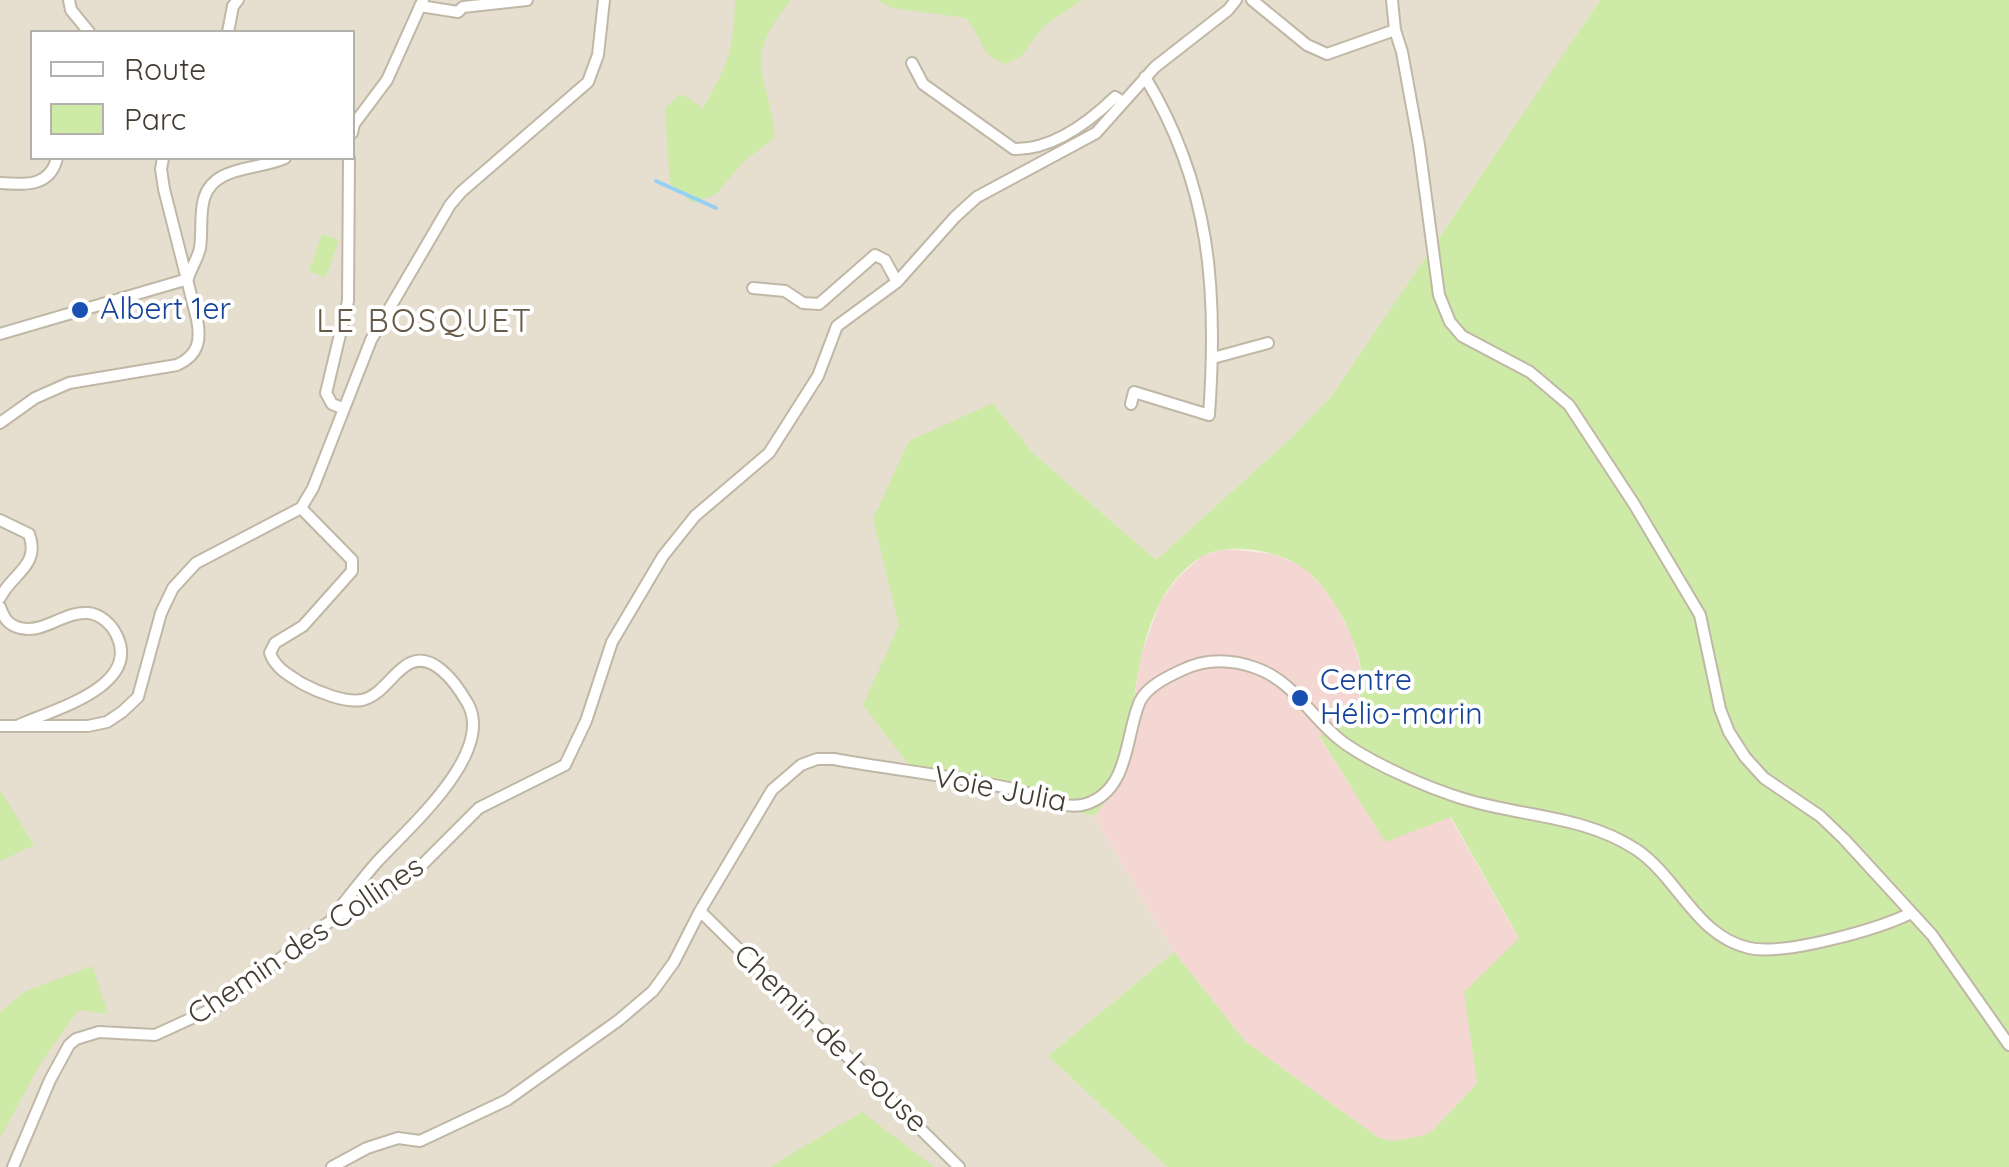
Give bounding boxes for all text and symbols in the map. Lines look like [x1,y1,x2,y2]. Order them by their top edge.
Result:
legend [30,30,355,160]
text: Route [124,50,206,88]
text: Parc [124,100,186,138]
place label: Albert 1er [100,292,231,328]
marker: Albert 1er [69,299,91,321]
district label: LE BOSQUET [316,303,534,341]
place label: Centre Hélio-marin [1320,663,1483,734]
marker: Centre Hélio-marin [1289,687,1311,709]
street label: Voie Julia [930,759,1070,821]
street label: Chemin des Collines [181,849,431,1033]
street label: Chemin de Leouse [726,937,934,1141]

